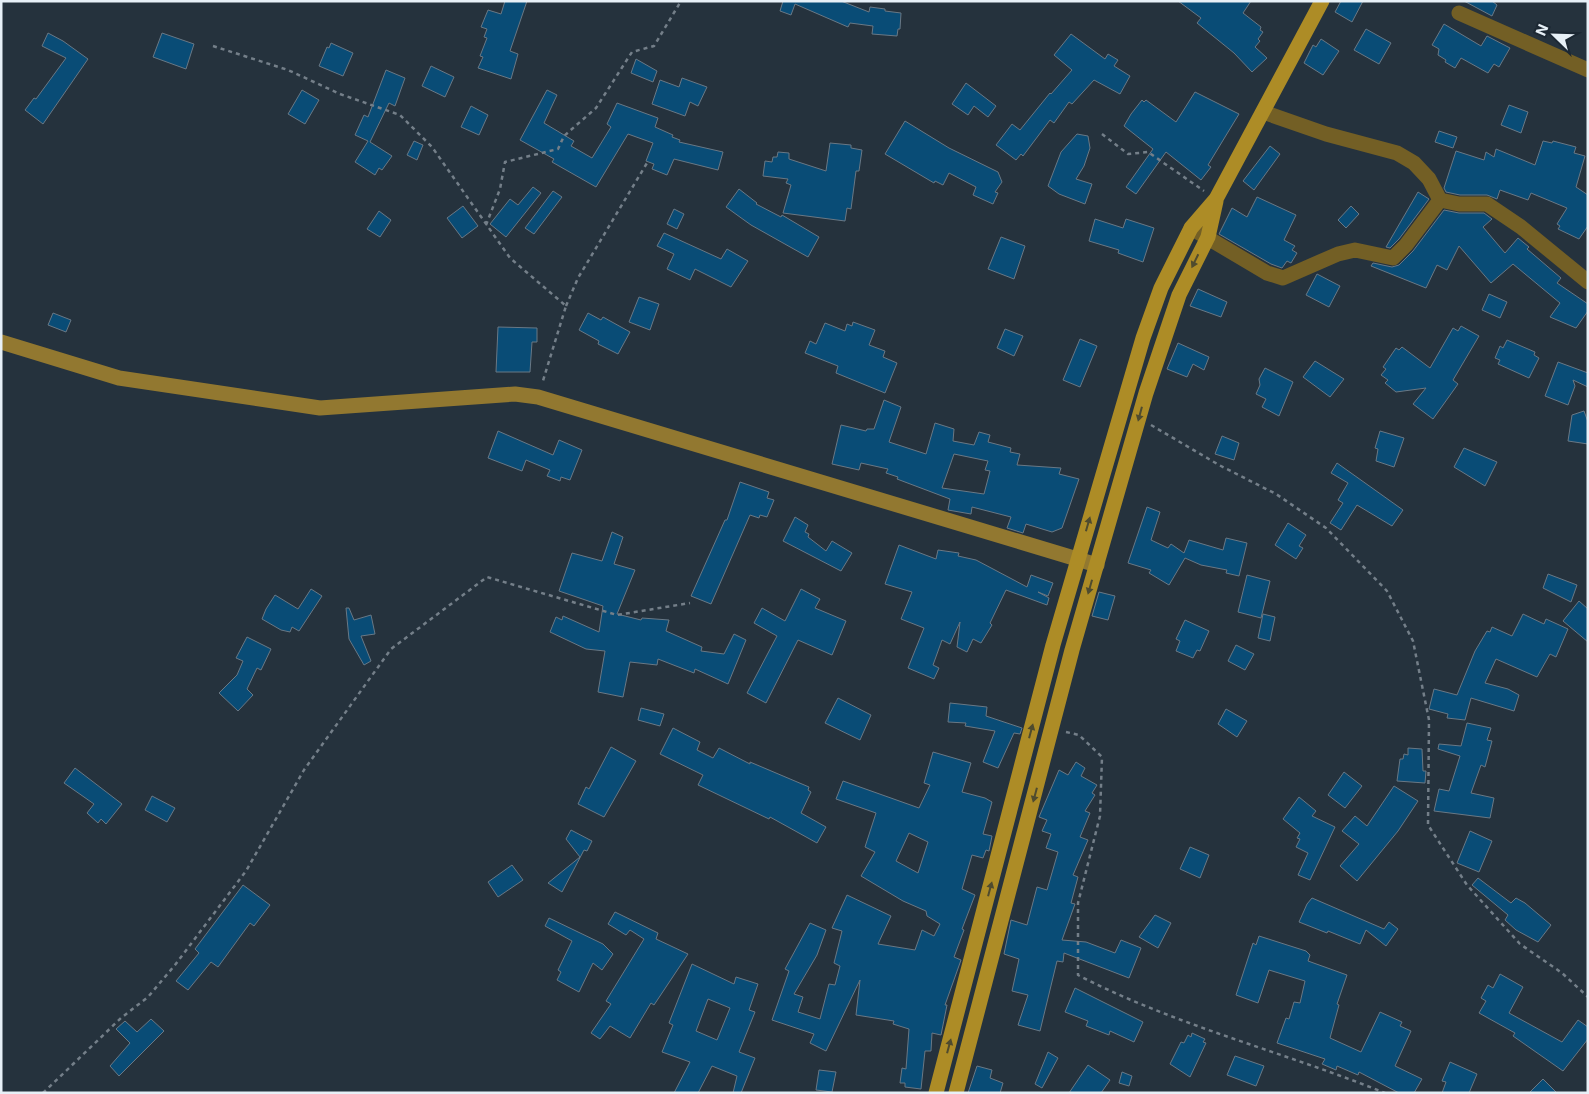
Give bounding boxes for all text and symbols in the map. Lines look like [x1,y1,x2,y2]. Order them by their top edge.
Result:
north arrow [1529,10,1579,60]
text: N [1532,21,1551,38]
one-way arrow [1191,254,1199,268]
one-way arrow [1136,406,1144,421]
one-way arrow [1085,517,1093,532]
one-way arrow [1086,579,1094,594]
one-way arrow [1027,724,1035,739]
one-way arrow [1031,787,1039,802]
one-way arrow [986,881,994,896]
one-way arrow [945,1038,953,1053]

